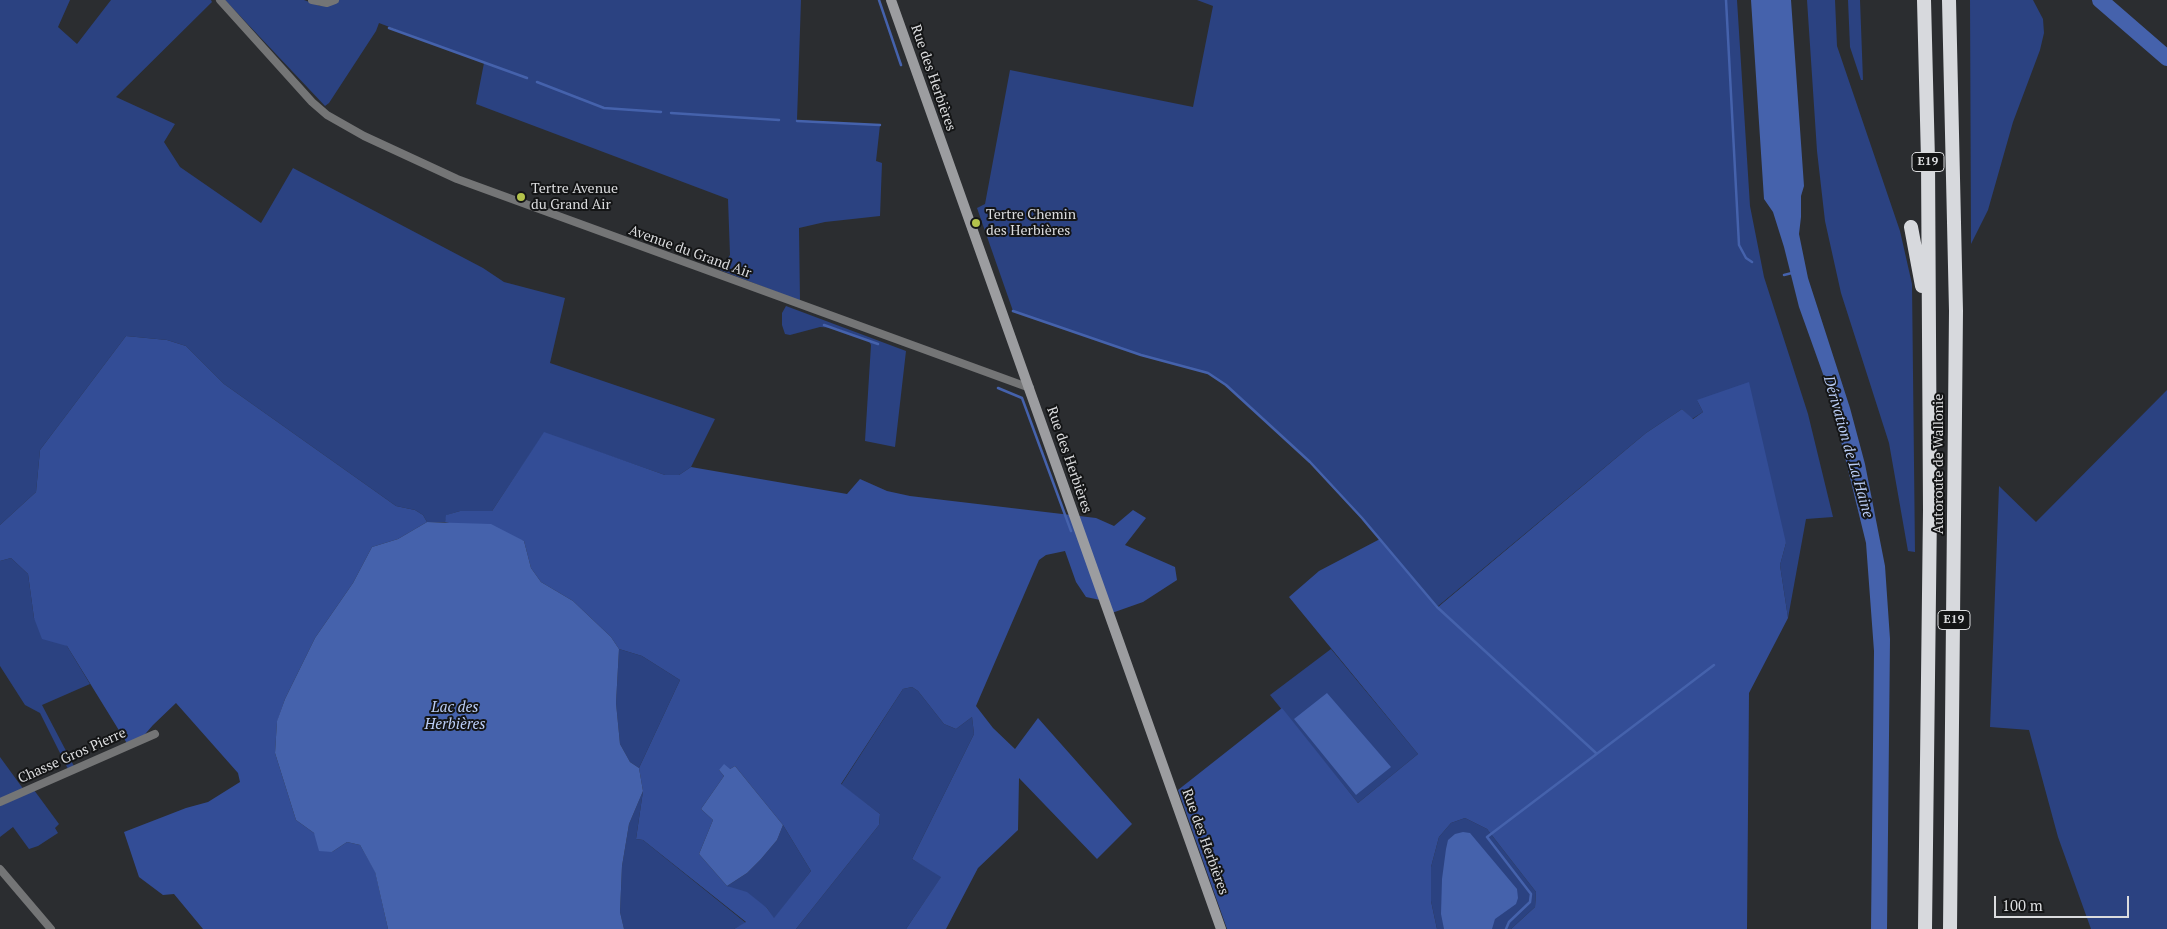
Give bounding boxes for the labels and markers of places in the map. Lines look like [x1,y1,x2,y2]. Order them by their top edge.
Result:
place label: Tertre Avenue du Grand Air [531,181,618,213]
marker: Tertre Avenue du Grand Air [515,191,527,203]
place label: Tertre Chemin des Herbières [986,207,1076,240]
marker: Tertre Chemin des Herbières [970,217,982,229]

